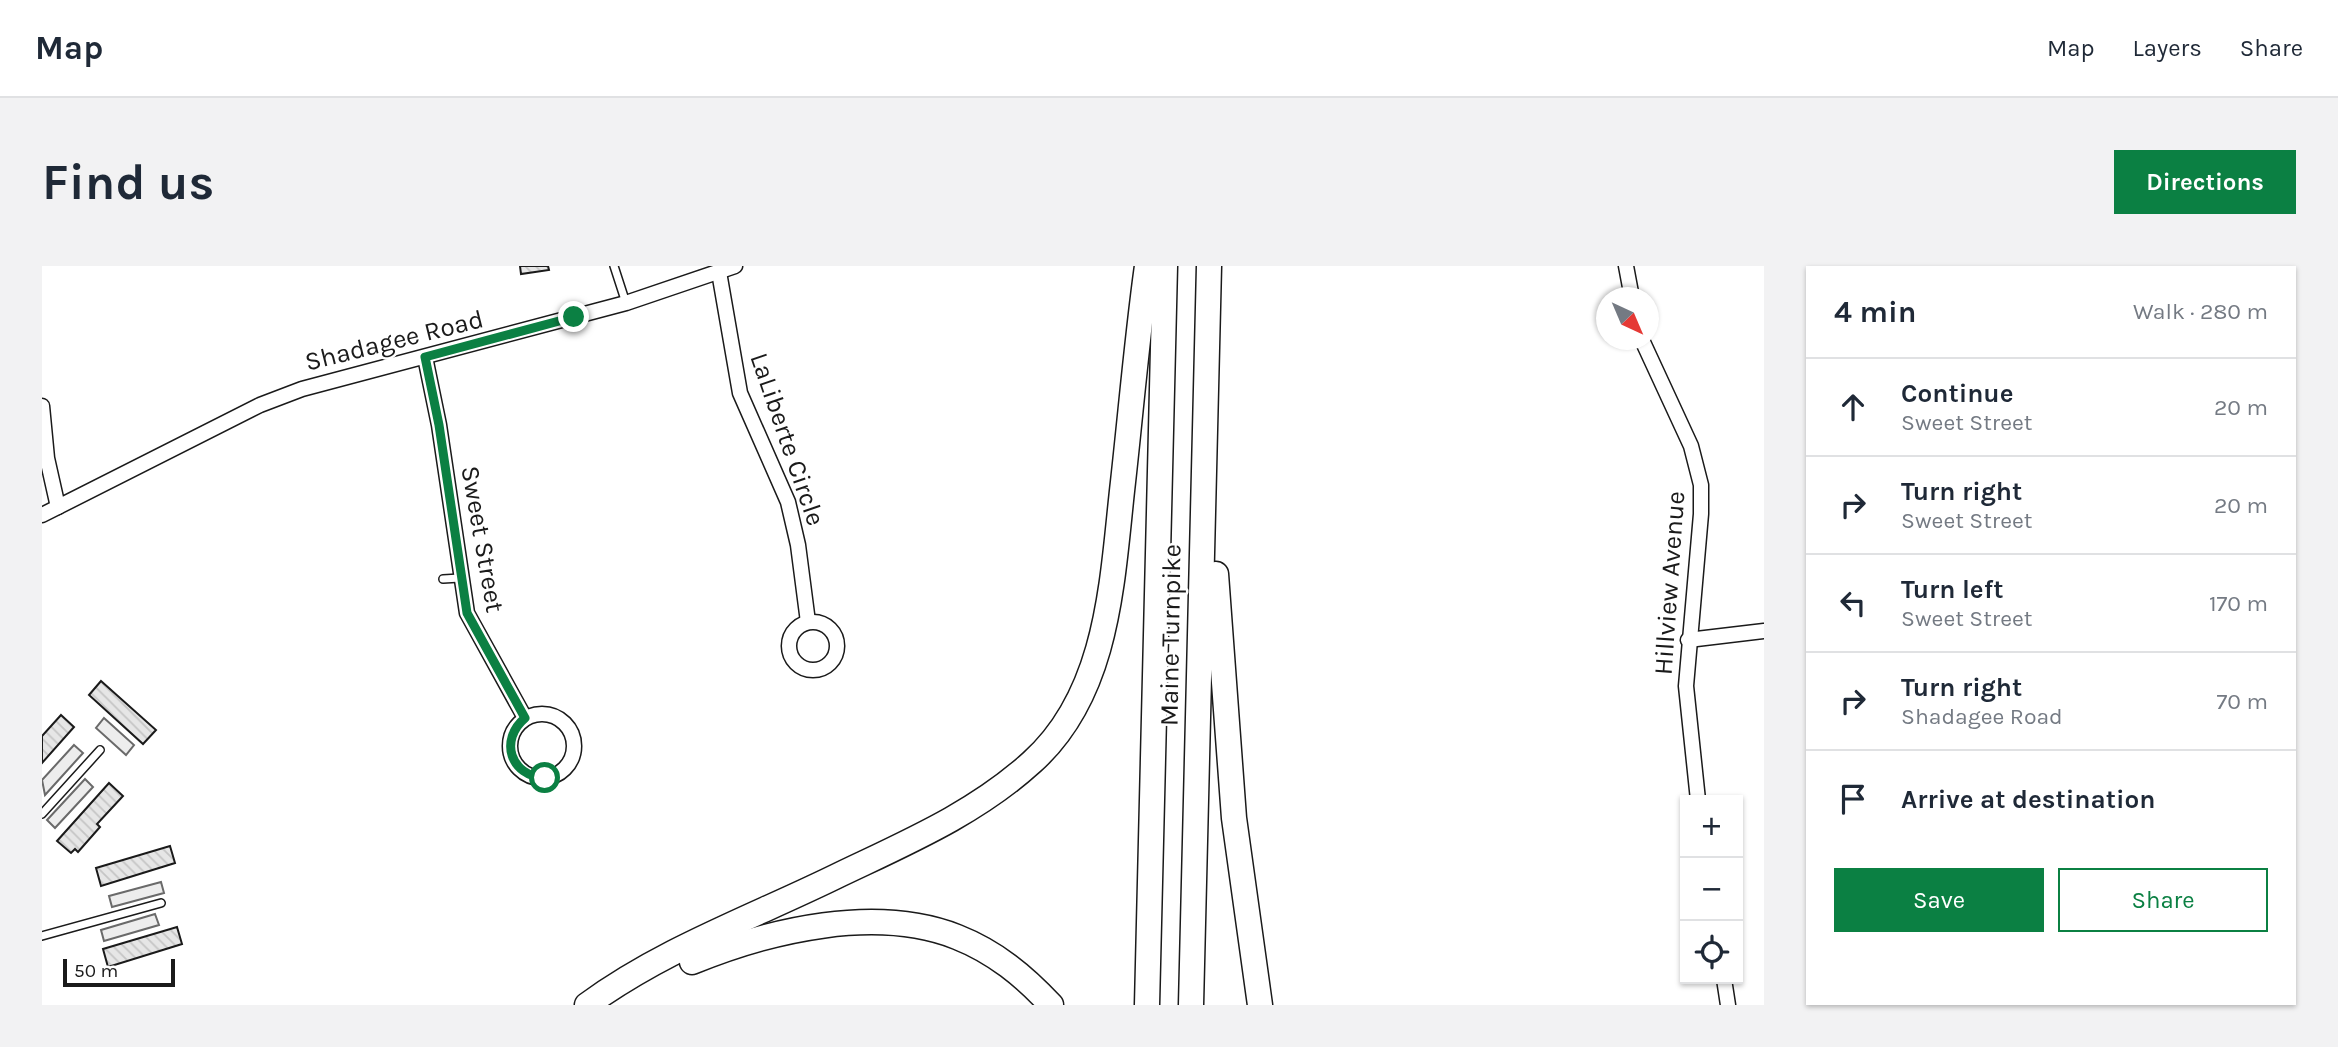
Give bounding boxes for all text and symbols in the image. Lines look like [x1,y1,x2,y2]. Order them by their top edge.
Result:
text: Map [35,29,103,67]
text: Map [2047,34,2095,62]
text: Layers [2133,34,2202,62]
text: Share [2240,34,2303,62]
button: Directions [2114,150,2296,214]
text: Find us [42,154,214,211]
north arrow [1596,287,1659,350]
text: 4 min [1834,294,1916,330]
text: Walk · 280 m [2133,298,2268,325]
route end [558,301,589,332]
street label: Shadagee Road [302,303,487,378]
street label: LaLiberte Circle [743,349,832,530]
text: Continue [1901,378,2013,409]
icon: ahead [1834,388,1872,426]
text: 20 m [2214,394,2268,421]
text: Sweet Street [1901,409,2032,436]
street label: Sweet Street [454,463,511,615]
text: Turn right [1901,476,2022,507]
icon: right [1834,486,1872,524]
street label: Hillview Avenue [1648,490,1691,676]
text: 20 m [2214,492,2268,519]
text: Sweet Street [1901,507,2032,534]
street label: Maine Turnpike [1153,544,1188,726]
text: Turn left [1901,574,2003,605]
icon: left [1834,584,1872,622]
text: 170 m [2209,590,2268,617]
text: Sweet Street [1901,605,2032,632]
text: Turn right [1901,672,2022,703]
icon: right [1834,682,1872,720]
text: 70 m [2217,688,2268,715]
text: Shadagee Road [1901,703,2063,730]
route start [529,762,560,793]
icon: arrive [1834,780,1872,818]
text: Arrive at destination [1901,784,2155,815]
map controls [1680,795,1743,984]
button: + [1680,795,1743,858]
button: − [1680,858,1743,921]
button: Save [1834,868,2044,932]
button: Share [2058,868,2268,932]
button: locate [1680,921,1743,984]
scale bar [63,956,175,988]
text: 50 m [74,960,118,982]

